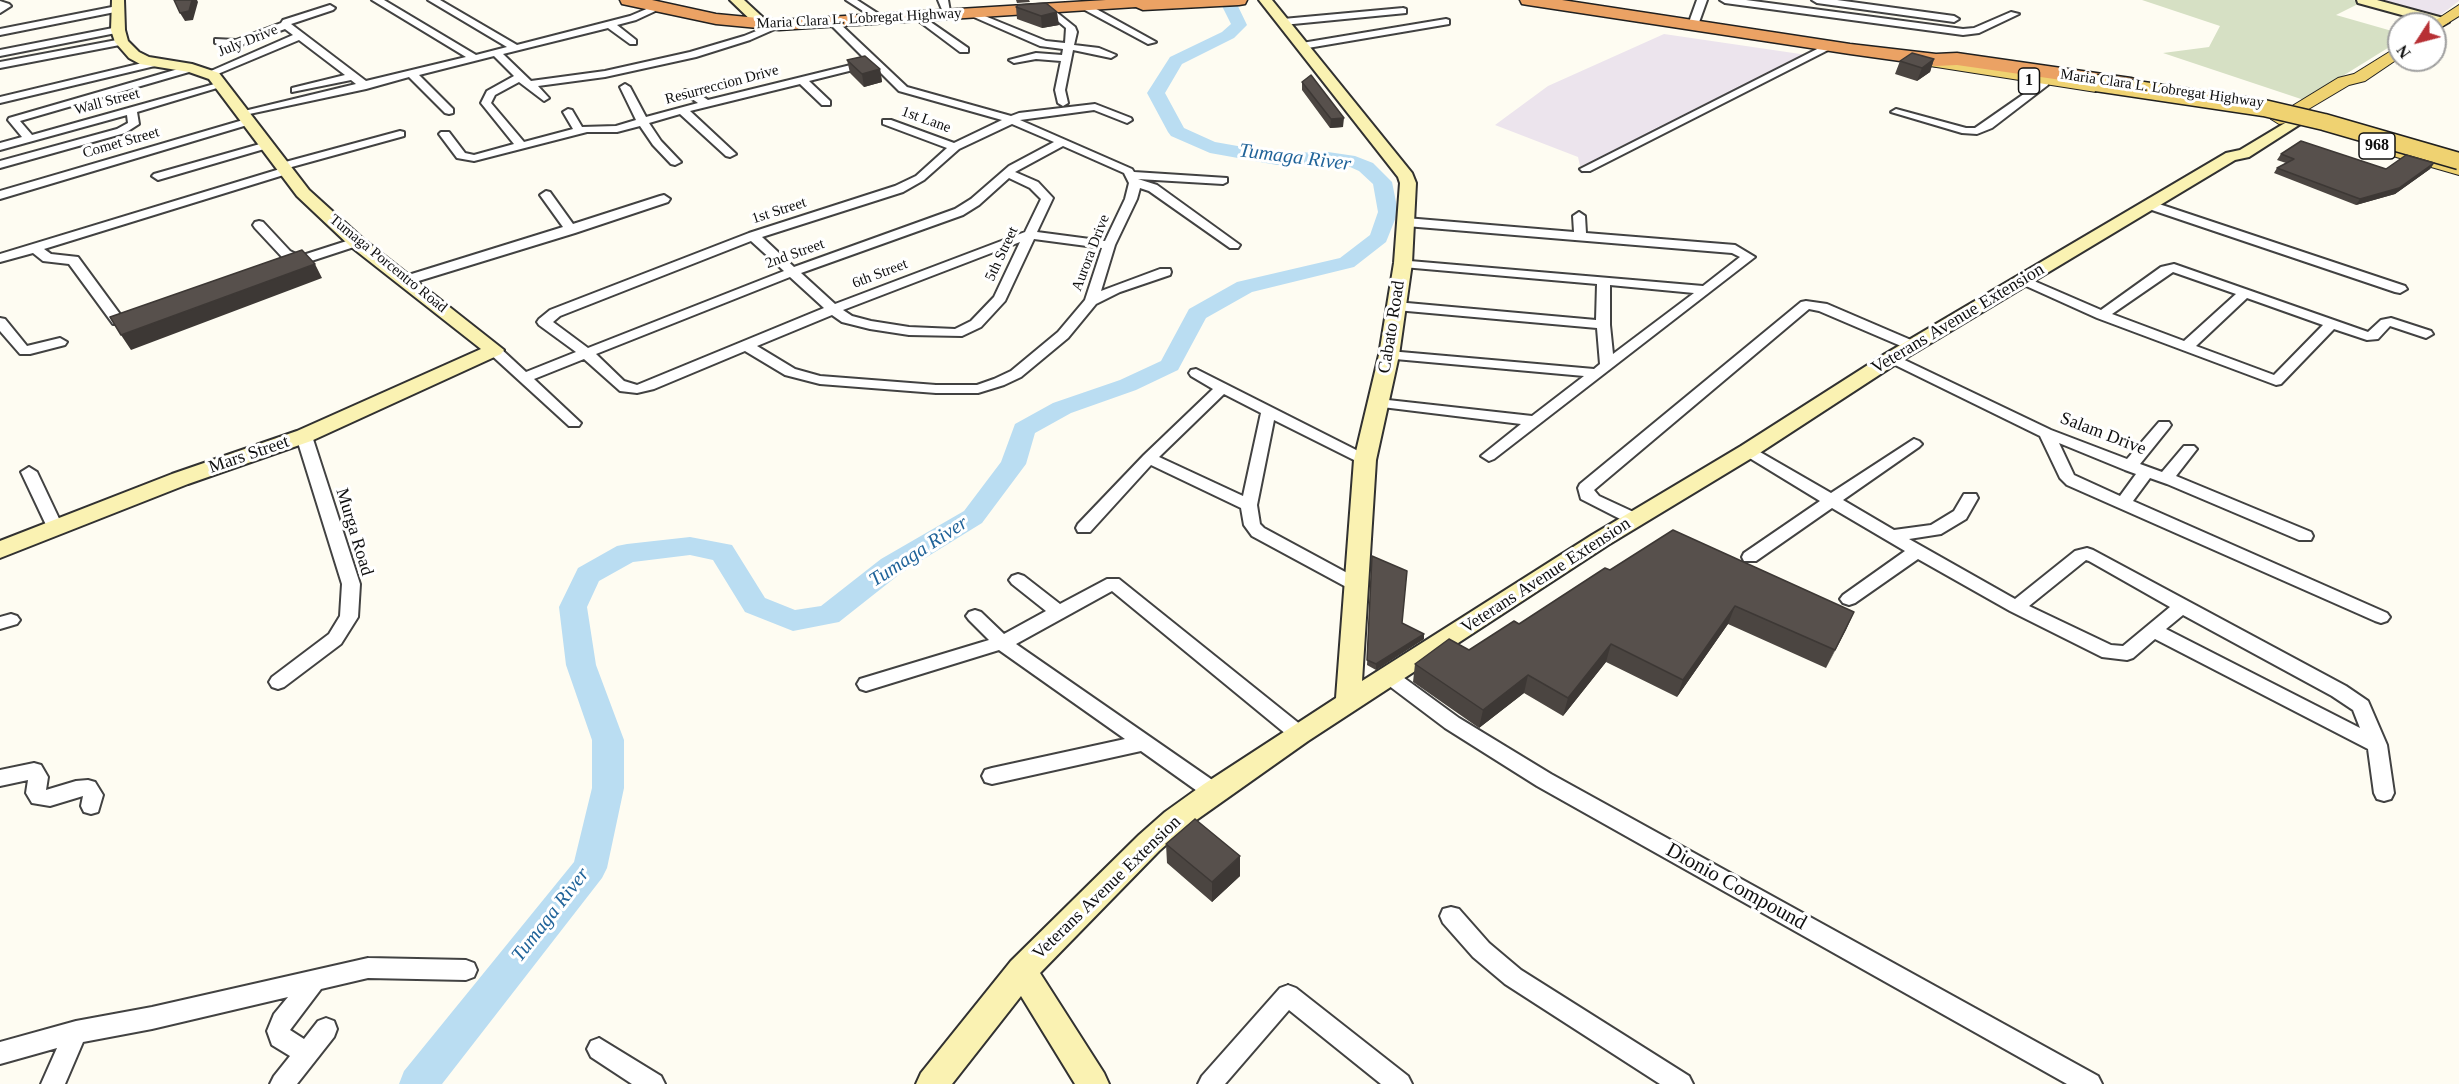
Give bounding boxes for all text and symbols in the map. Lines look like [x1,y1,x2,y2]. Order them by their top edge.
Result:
street label: Maria Clara L. Lobregat Highway [756,5,962,33]
north arrow [2387,12,2447,72]
street label: July Drive [215,21,281,61]
text: N [2393,42,2414,61]
street label: Resurreccion Drive [663,61,781,109]
street label: Maria Clara L. Lobregat Highway [2059,66,2265,112]
road number: 1 [2018,68,2040,94]
street label: Wall Street [72,85,142,119]
street label: 1st Lane [899,103,953,137]
street label: Comet Street [81,123,161,163]
road number: 968 [2359,133,2395,159]
water label: Tumaga River [1238,139,1352,177]
street label: 1st Street [749,194,809,228]
street label: Tumaga Porcentro Road [326,211,450,317]
street label: Aurora Drive [1068,212,1114,294]
street label: 5th Street [982,224,1022,284]
street label: 2nd Street [763,235,827,273]
street label: 6th Street [850,255,910,293]
street label: Veterans Avenue Extension [1868,259,2048,379]
street label: Cabato Road [1374,279,1410,375]
street label: Salam Drive [2057,408,2149,460]
street label: Mars Street [206,431,292,479]
street label: Murga Road [330,486,378,578]
water label: Tumaga River [865,511,973,593]
street label: Veterans Avenue Extension [1457,513,1635,639]
street label: Veterans Avenue Extension [1028,812,1186,964]
street label: Dionio Compound [1661,838,1811,936]
water label: Tumaga River [507,863,595,967]

